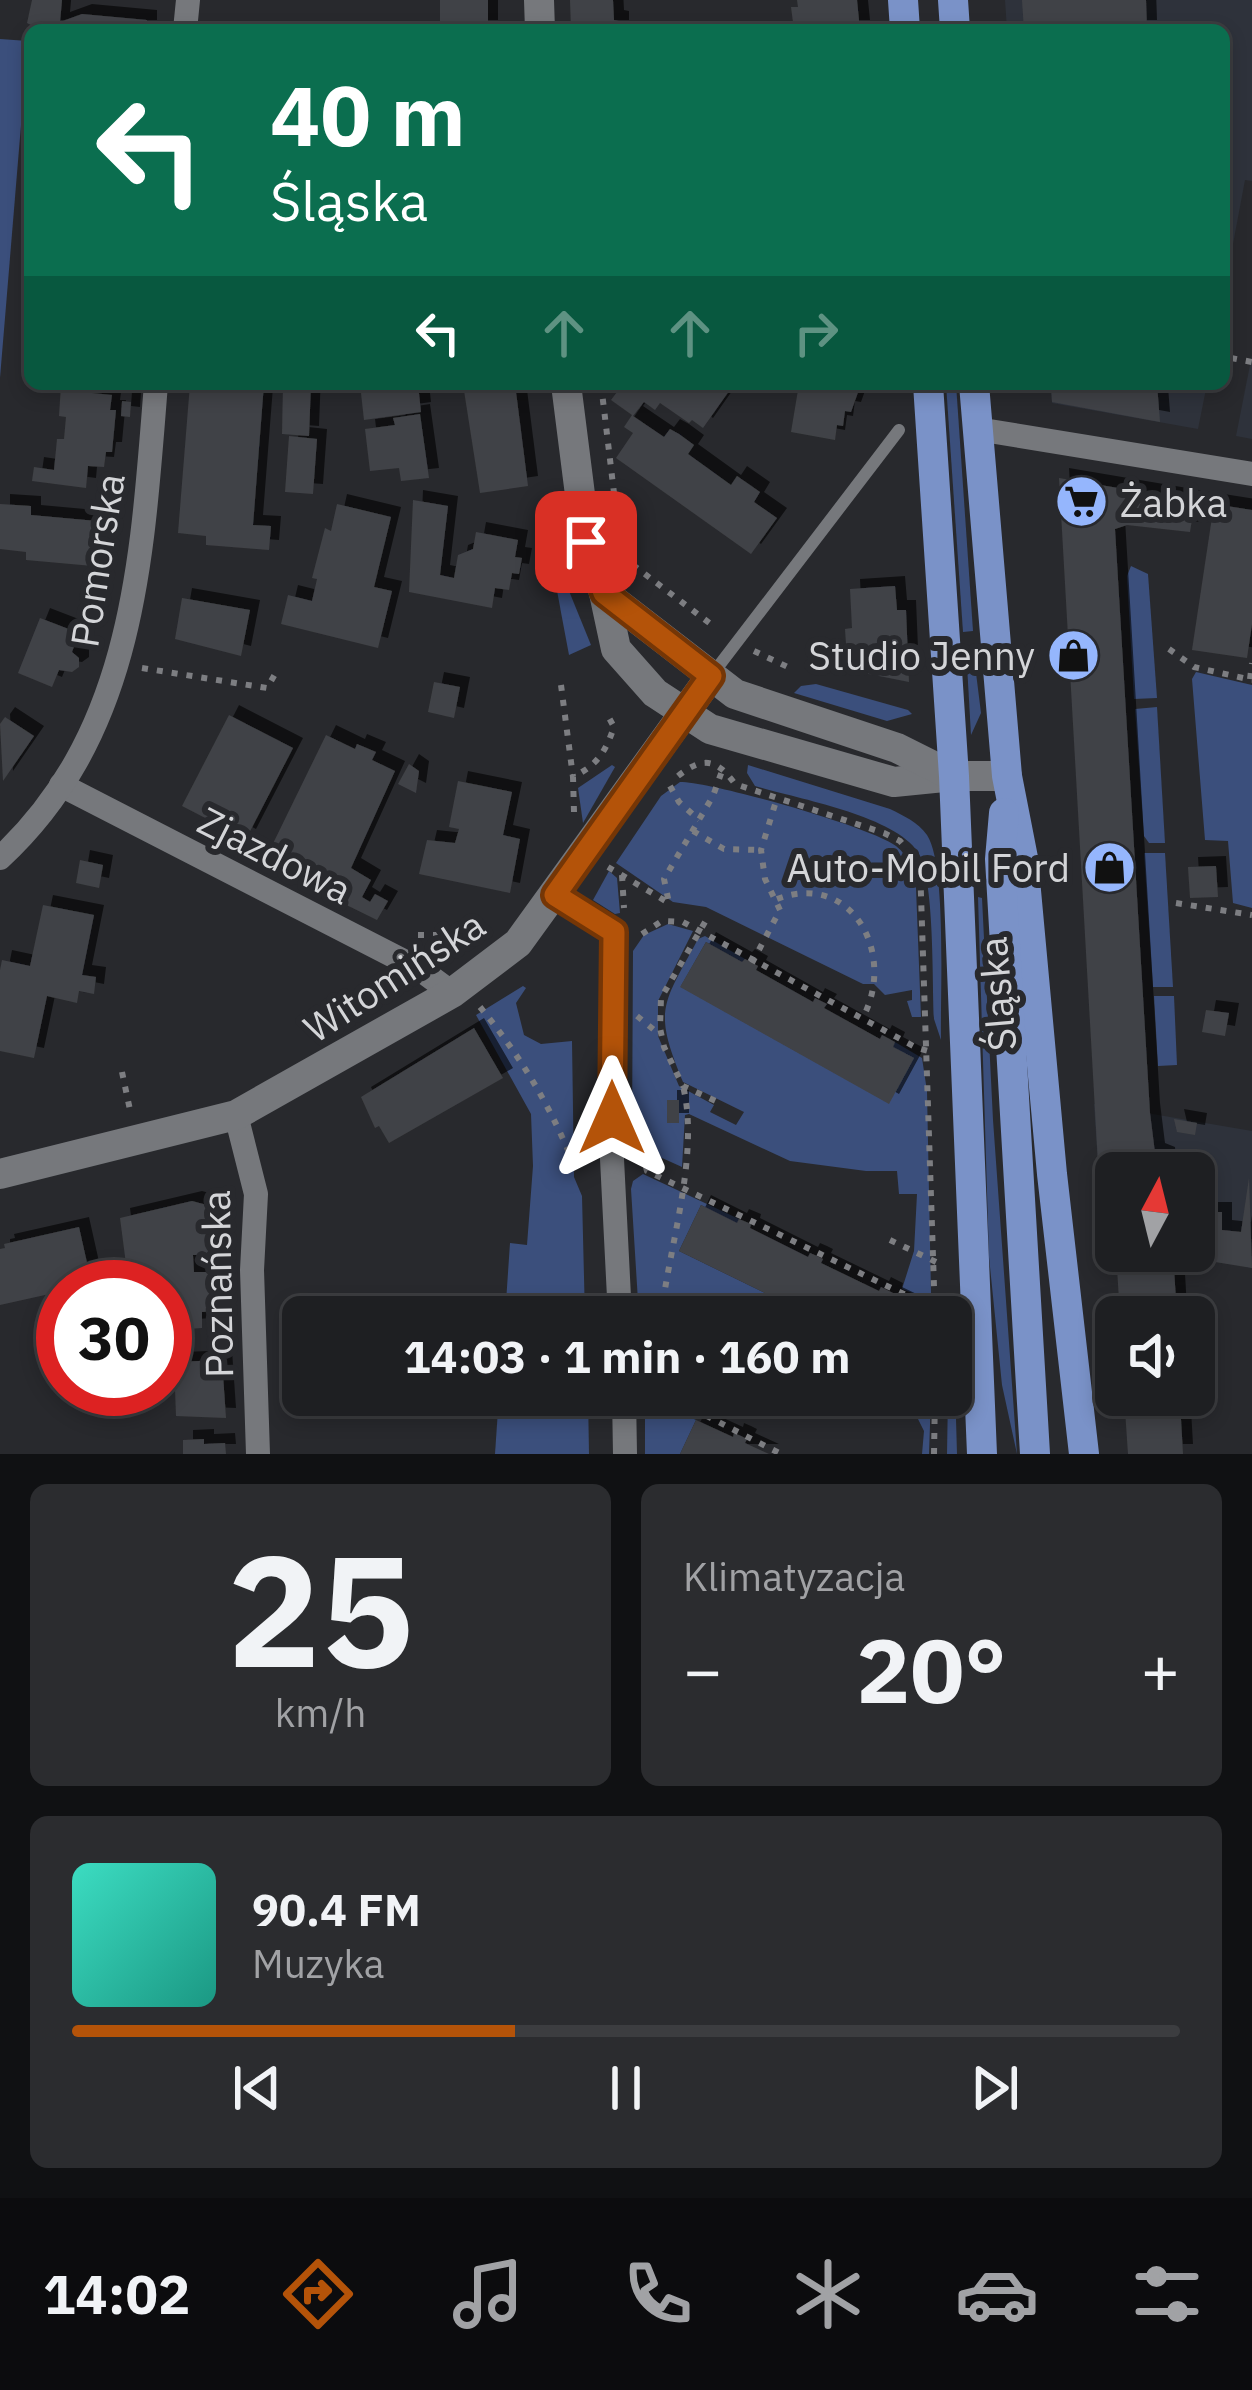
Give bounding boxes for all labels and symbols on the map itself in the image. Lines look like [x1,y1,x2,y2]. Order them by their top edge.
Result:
street label: Pomorska [58,470,136,650]
supermarket icon: Żabka [1053,474,1109,530]
place label: Żabka [1120,477,1227,528]
pin [535,491,637,593]
shop icon: Studio Jenny [1046,627,1102,683]
place label: Studio Jenny [808,630,1035,681]
street label: Zjazdowa [190,795,360,915]
shop icon: Auto-Mobil Ford [1081,839,1137,895]
place label: Auto-Mobil Ford [786,842,1070,893]
street label: Witomińska [294,899,494,1053]
street label: Śląska [967,935,1027,1053]
position arrow [549,1055,675,1181]
north arrow [1095,1152,1215,1272]
street label: Poznańska [190,1190,244,1378]
speed limit sign: 30 [36,1260,192,1416]

